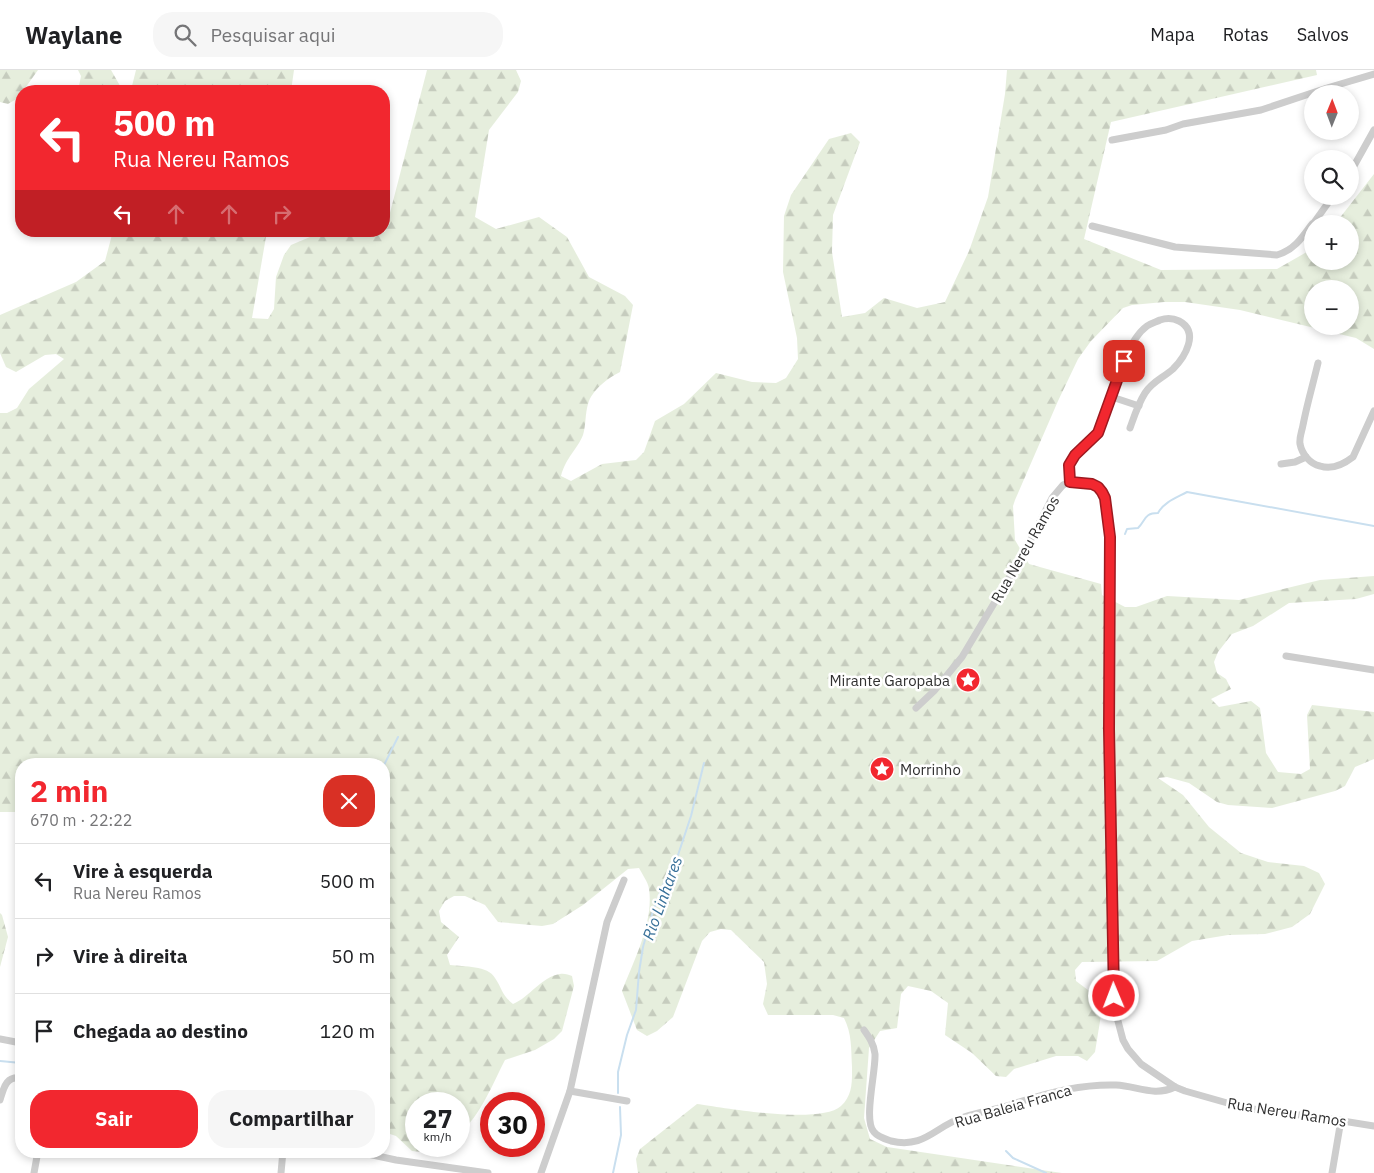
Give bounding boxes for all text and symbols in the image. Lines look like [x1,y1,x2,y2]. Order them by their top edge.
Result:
search box [153,12,503,57]
text: Waylane [25,19,123,51]
icon: search [171,21,199,49]
text: Pesquisar aqui [211,23,336,47]
text: Mapa [1150,23,1195,46]
text: Rotas [1223,23,1269,46]
text: Salvos [1297,23,1349,46]
north arrow [1304,85,1359,140]
map controls [1304,85,1359,335]
text: 500 m [113,100,216,146]
icon: left [30,105,95,170]
text: Rua Nereu Ramos [113,144,290,173]
button: search [1304,150,1359,205]
icon: left [109,200,137,228]
icon: ahead [162,200,190,228]
icon: ahead [215,200,243,228]
icon: right [268,200,296,228]
button: + [1304,215,1359,270]
button: − [1304,280,1359,335]
pin [1103,340,1145,382]
icon: arrive [1110,347,1138,375]
street label: Rua Nereu Ramos [987,492,1063,606]
place icon: Mirante Garopaba [955,667,981,693]
place label: Mirante Garopaba [829,671,950,690]
place icon: Morrinho [869,756,895,782]
place label: Morrinho [900,760,961,779]
text: 2 min [30,771,108,810]
button: close [323,775,375,827]
text: 670 m · 22:22 [30,810,132,830]
water label: Rio Linhares [638,853,686,943]
text: Vire à esquerda [73,859,213,883]
icon: left [30,867,58,895]
text: 500 m [320,869,375,893]
text: Rua Nereu Ramos [73,883,202,903]
icon: right [30,942,58,970]
text: Vire à direita [73,944,188,968]
text: 50 m [331,944,375,968]
position arrow [1087,969,1139,1021]
icon: arrive [30,1017,58,1045]
text: Chegada ao destino [73,1019,248,1043]
text: 120 m [320,1019,375,1043]
street label: Rua Baleia Franca [952,1080,1074,1132]
button: Sair [30,1090,198,1148]
button: Compartilhar [208,1090,375,1148]
speed limit sign: 30 [480,1092,545,1157]
street label: Rua Nereu Ramos [1226,1093,1348,1131]
text: 27 [422,1102,453,1135]
text: km/h [423,1129,452,1144]

